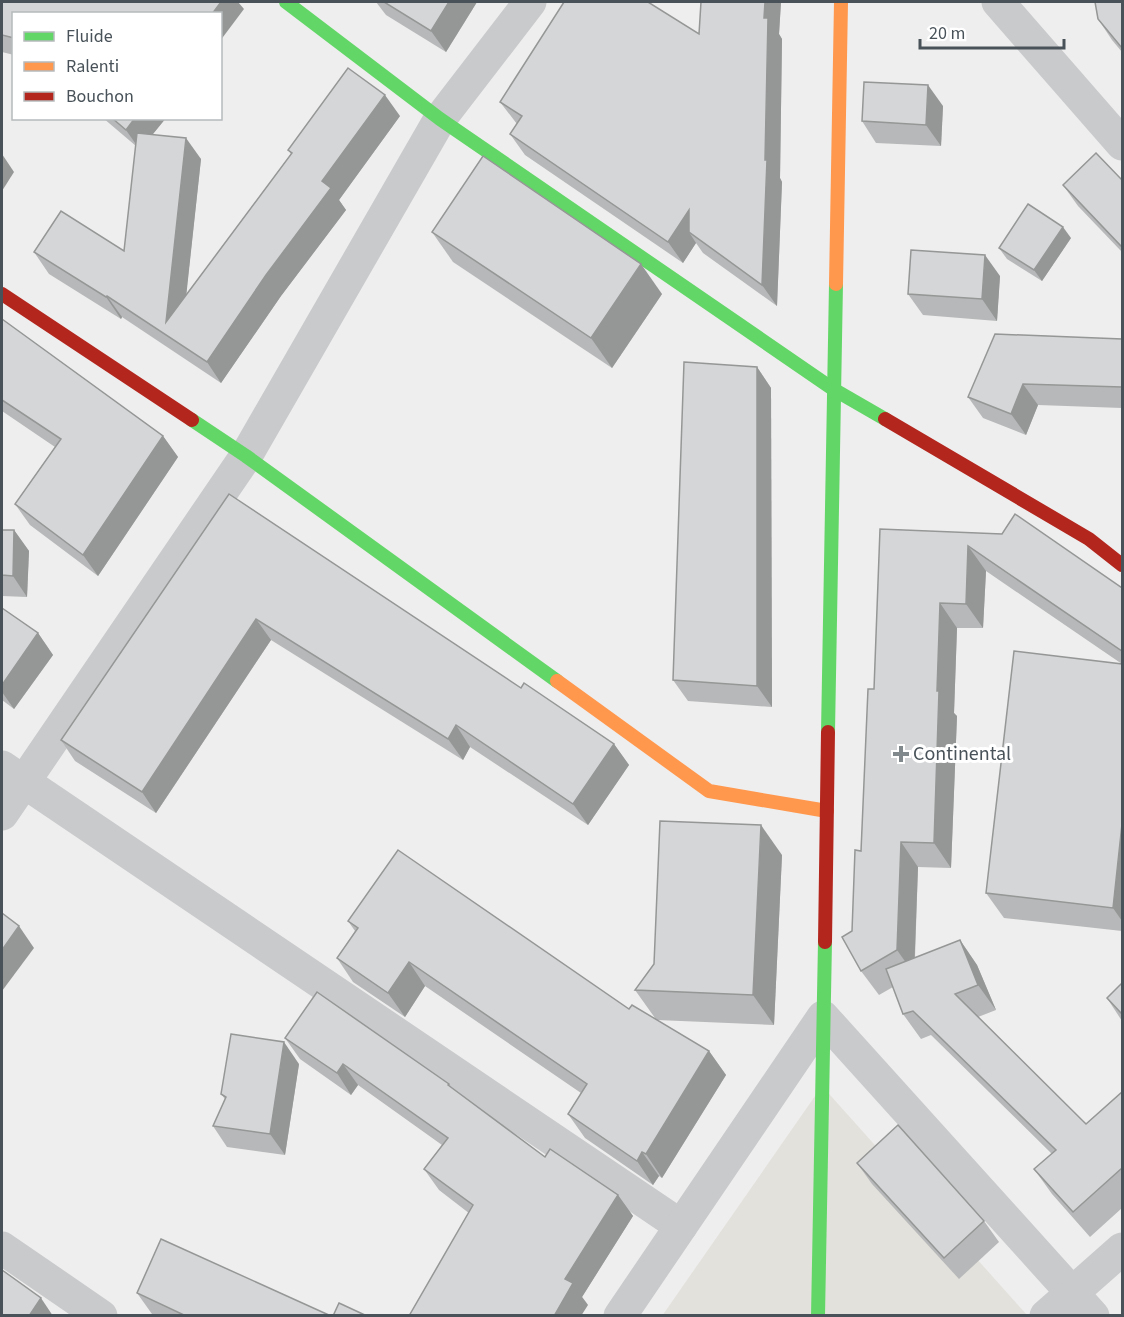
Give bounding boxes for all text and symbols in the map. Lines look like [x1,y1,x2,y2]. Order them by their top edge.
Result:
legend [12,12,222,120]
scale bar [920,12,1064,50]
text: 20 m [929,21,965,46]
text: Fluide [66,24,113,49]
text: Ralenti [66,54,119,79]
text: Bouchon [66,84,134,109]
place label: Continental [913,740,1011,768]
marker: Continental [894,747,908,761]

